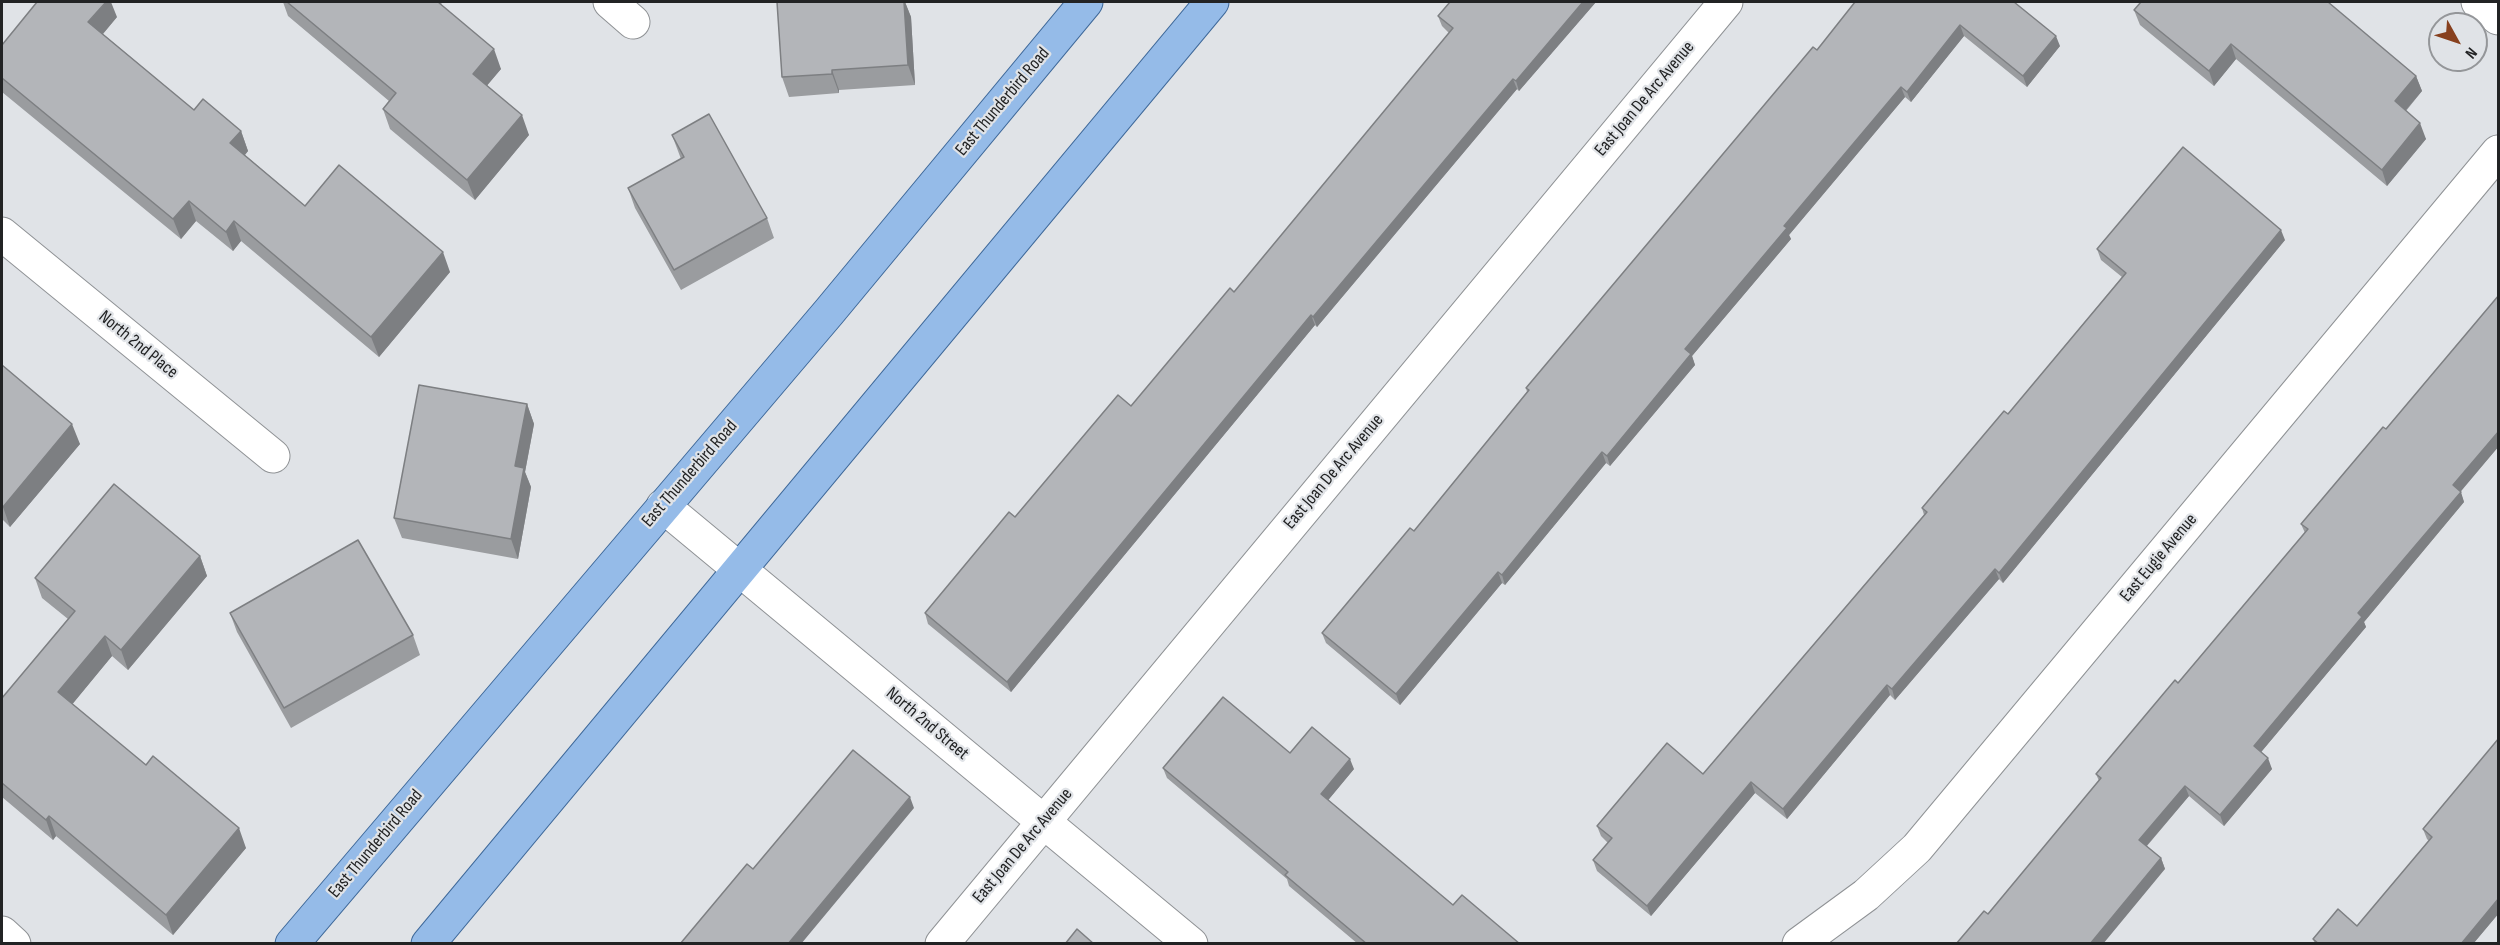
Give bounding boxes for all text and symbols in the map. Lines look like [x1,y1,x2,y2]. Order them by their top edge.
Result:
north arrow [2428,12,2488,72]
street label: East Joan De Arc Avenue [1591,37,1699,161]
street label: East Thunderbird Road [951,43,1055,161]
text: N [2461,43,2481,62]
street label: North 2nd Place [94,306,182,384]
street label: East Joan De Arc Avenue [1280,410,1388,534]
street label: East Thunderbird Road [638,416,742,532]
street label: East Eugie Avenue [2116,510,2202,606]
street label: North 2nd Street [881,683,973,765]
street label: East Joan De Arc Avenue [969,784,1077,908]
street label: East Thunderbird Road [324,785,428,903]

